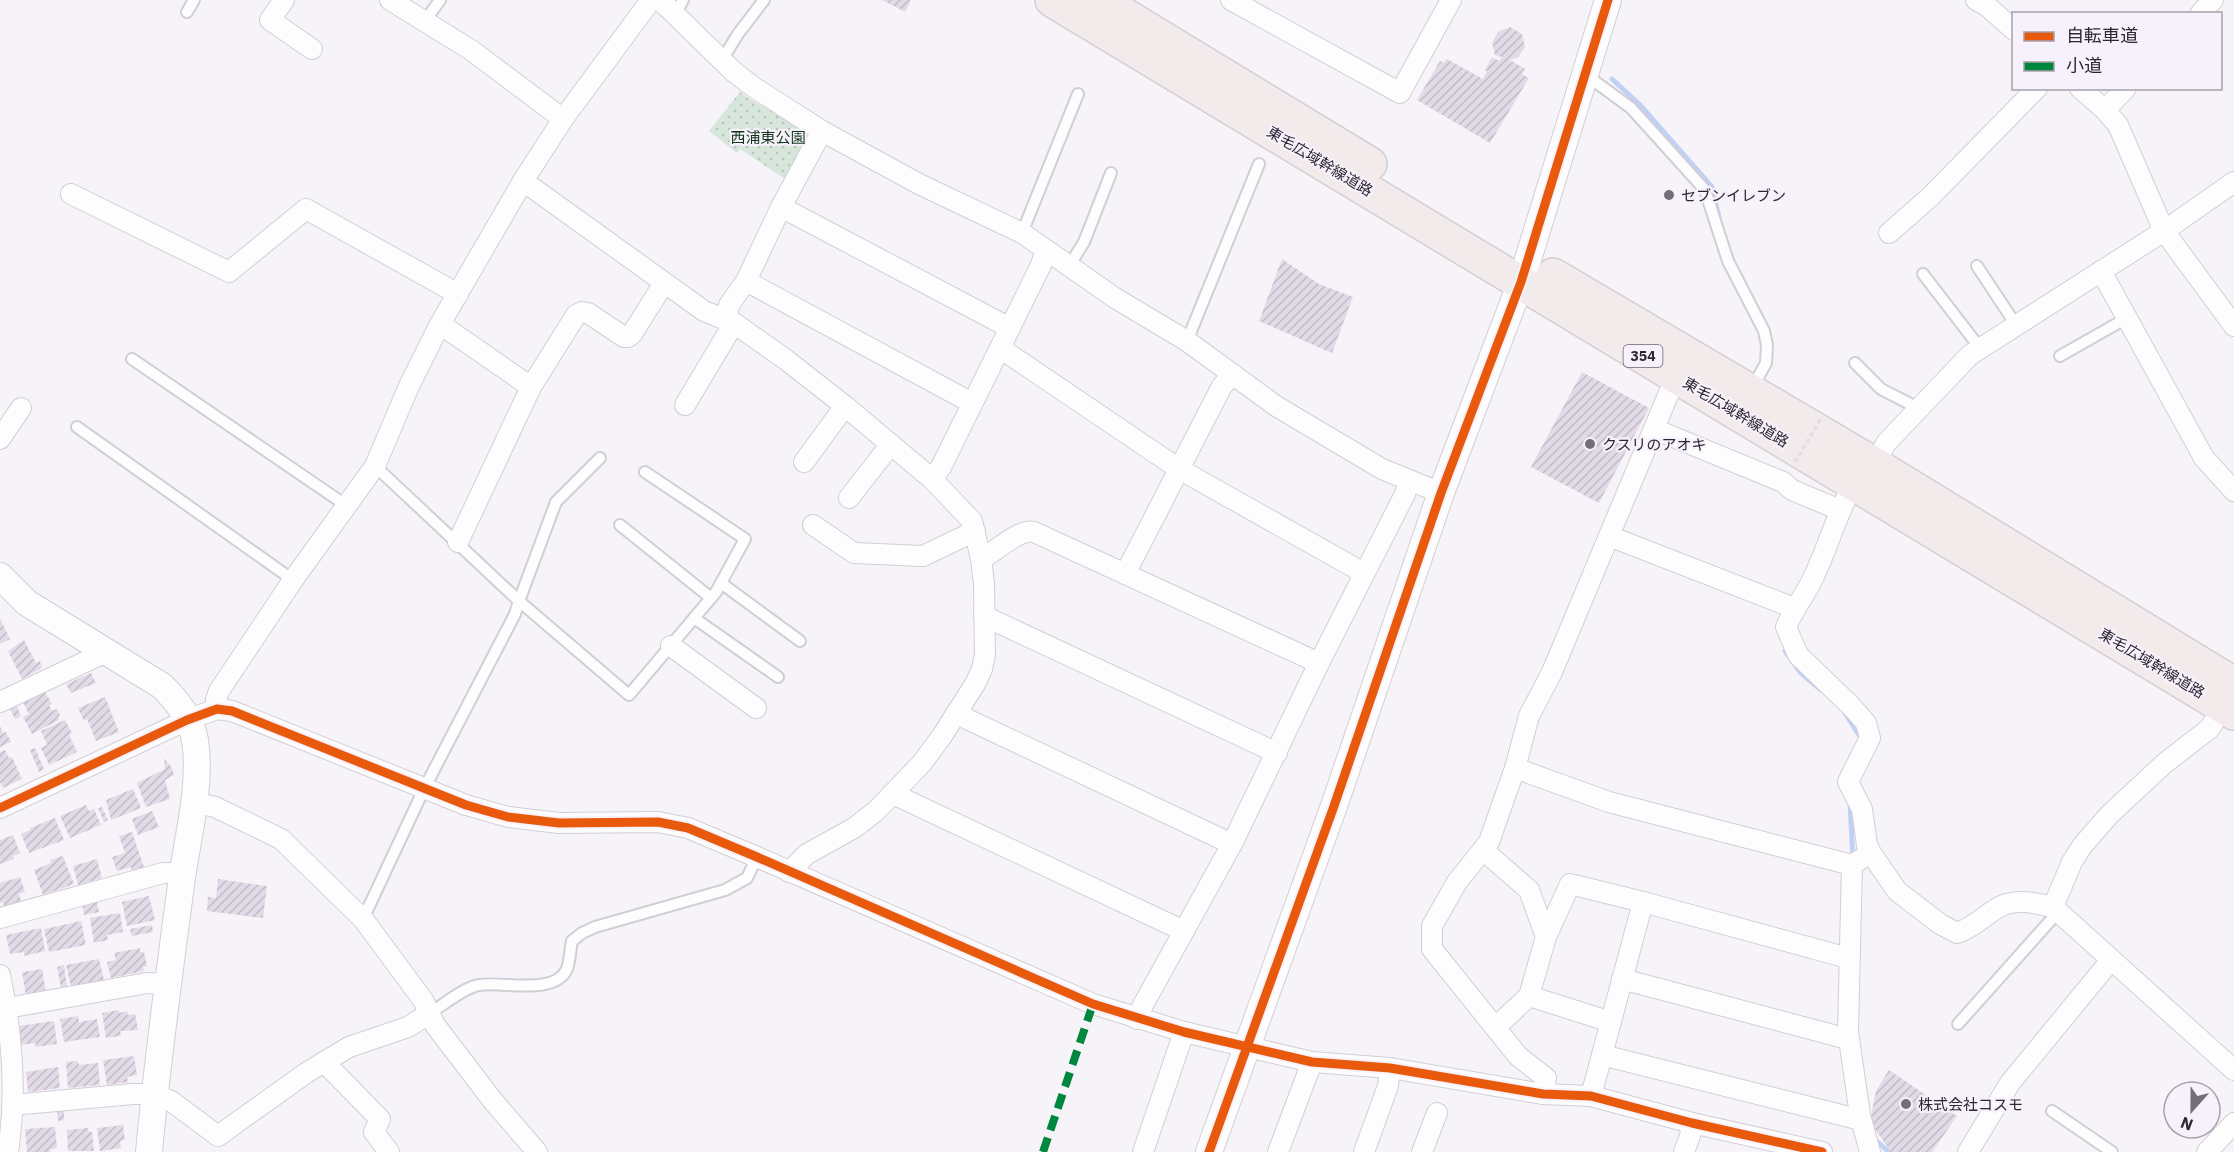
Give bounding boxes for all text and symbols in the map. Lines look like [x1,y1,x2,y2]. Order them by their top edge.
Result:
legend [2012,12,2222,90]
text: 自転車道 [2066,24,2138,47]
text: 小道 [2066,54,2102,77]
street label: 東毛広域幹線道路 [1264,122,1376,200]
park label: 西浦東公園 [730,128,806,147]
place label: セブンイレブン [1681,186,1786,205]
marker: セブンイレブン [1662,188,1676,202]
road number: 354 [1624,345,1662,367]
street label: 東毛広域幹線道路 [1680,373,1792,451]
place label: クスリのアオキ [1602,435,1707,454]
marker: クスリのアオキ [1583,437,1597,451]
street label: 東毛広域幹線道路 [2096,624,2208,702]
north arrow [2162,1080,2222,1140]
place label: 株式会社コスモ [1918,1095,2023,1114]
marker: 株式会社コスモ [1899,1097,1913,1111]
text: N [2178,1113,2196,1135]

